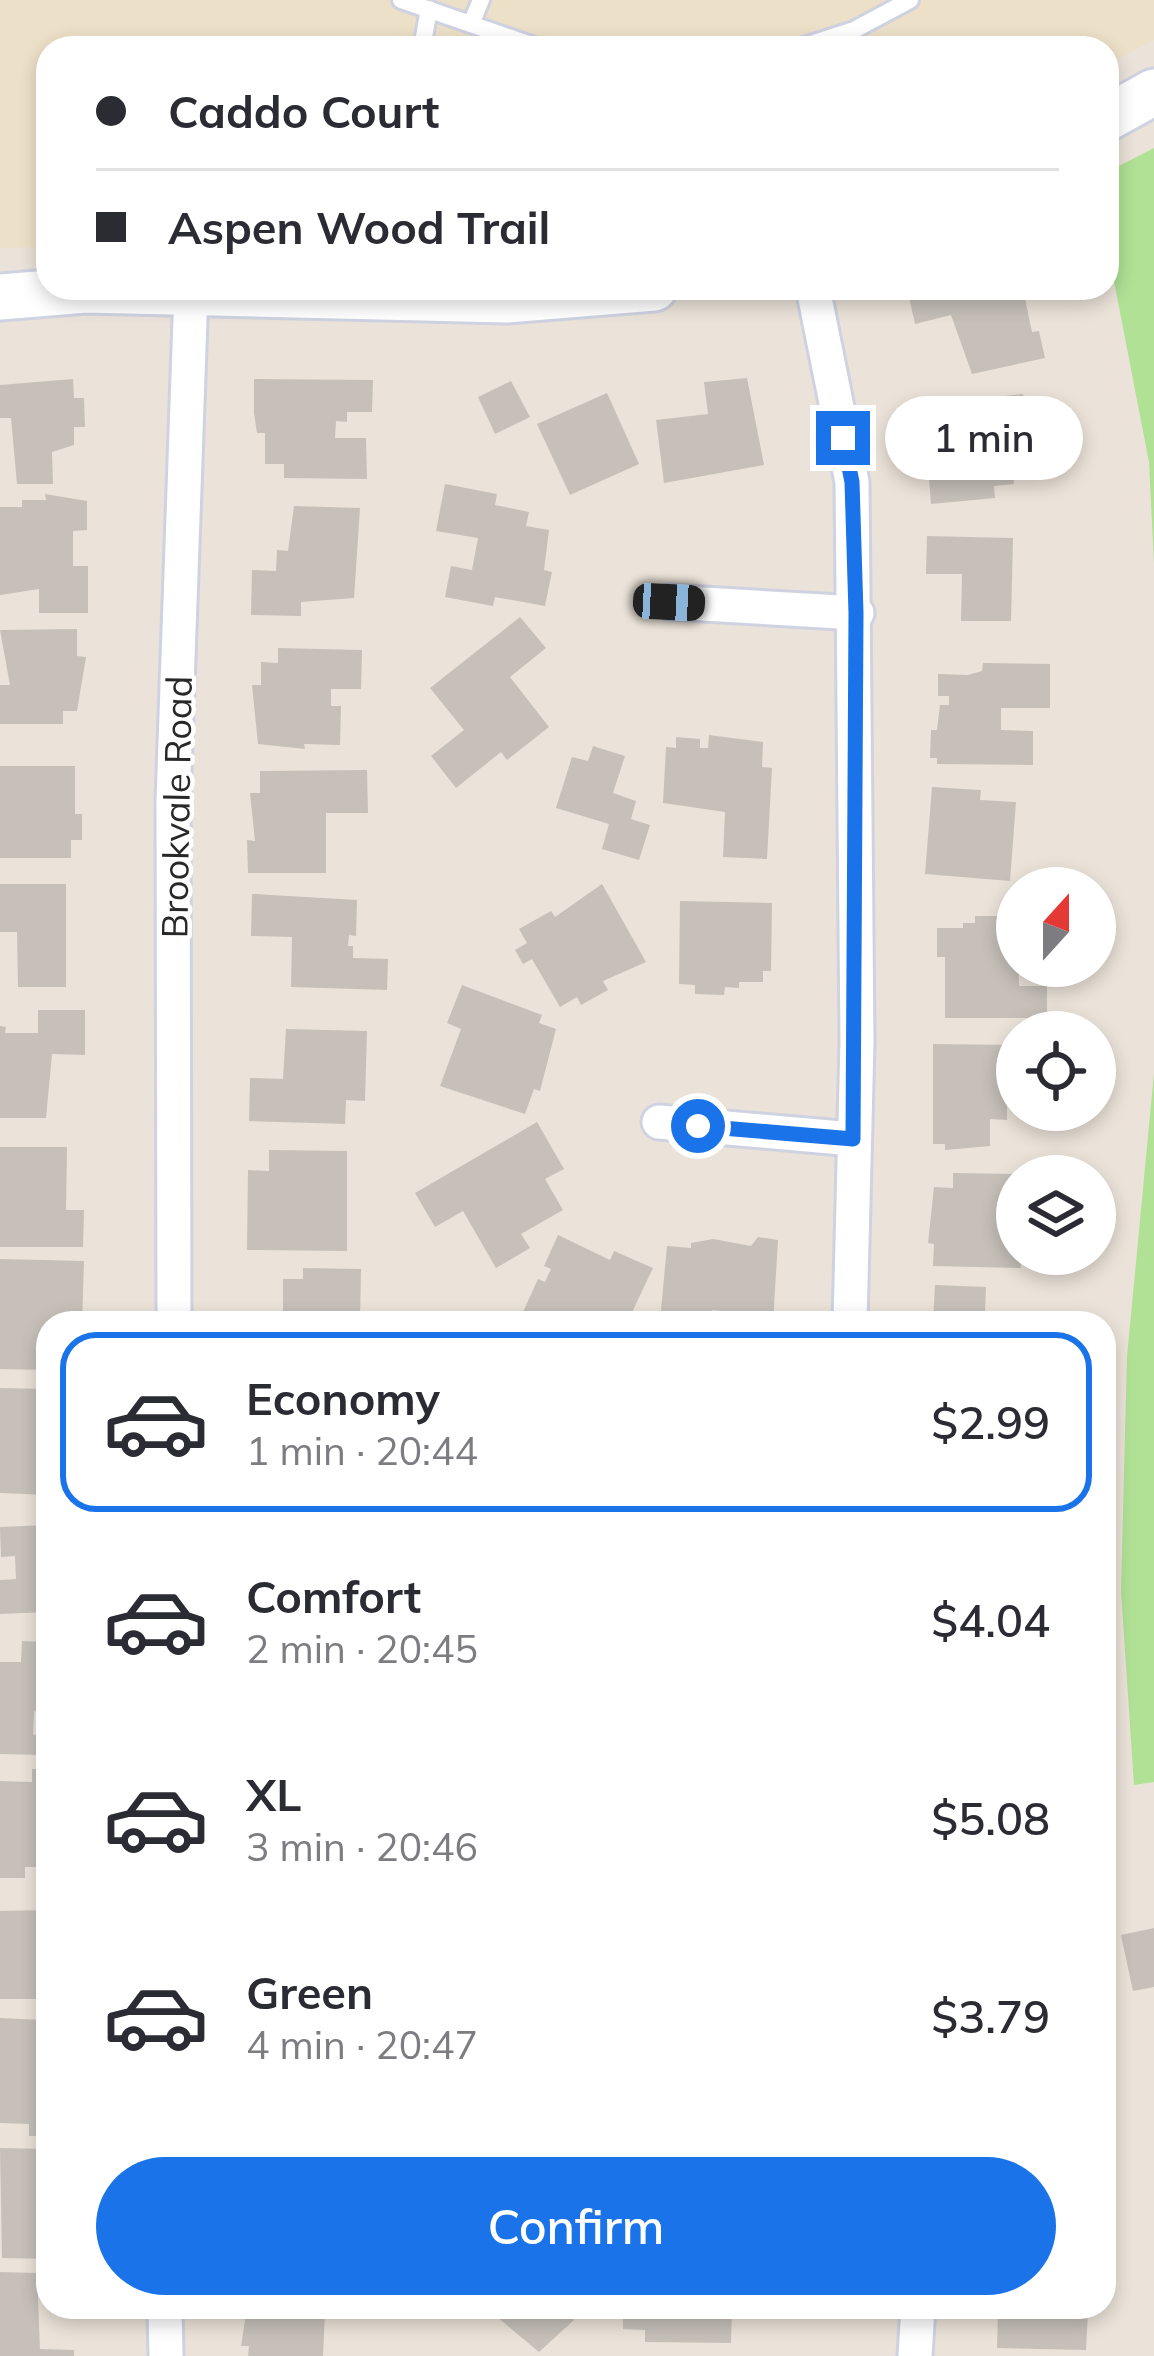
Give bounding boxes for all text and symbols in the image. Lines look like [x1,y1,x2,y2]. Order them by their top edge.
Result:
text: Caddo Court [168,83,439,139]
text: Aspen Wood Trail [168,199,550,255]
callout: 1 min [885,396,1083,480]
route end [816,411,870,465]
text: 1 min [933,413,1035,462]
car [632,582,706,622]
street label: Brookvale Road [151,675,201,939]
north arrow [996,867,1116,987]
map controls [996,867,1116,1275]
button: locate [996,1011,1116,1131]
route start [671,1099,725,1153]
button: layers [996,1155,1116,1275]
icon: car [102,1368,210,1476]
text: Economy [246,1370,440,1426]
text: $2.99 [931,1394,1050,1450]
text: 1 min · 20:44 [246,1426,478,1475]
icon: car [102,1566,210,1674]
text: Comfort [246,1568,421,1624]
text: $4.04 [931,1592,1050,1648]
text: 2 min · 20:45 [246,1624,478,1673]
icon: car [102,1764,210,1872]
text: XL [246,1766,301,1822]
text: $5.08 [931,1790,1050,1846]
text: 3 min · 20:46 [246,1822,478,1871]
icon: car [102,1962,210,2070]
text: Green [246,1964,373,2020]
text: $3.79 [931,1988,1050,2044]
text: 4 min · 20:47 [246,2020,478,2069]
button: Confirm [96,2157,1056,2295]

